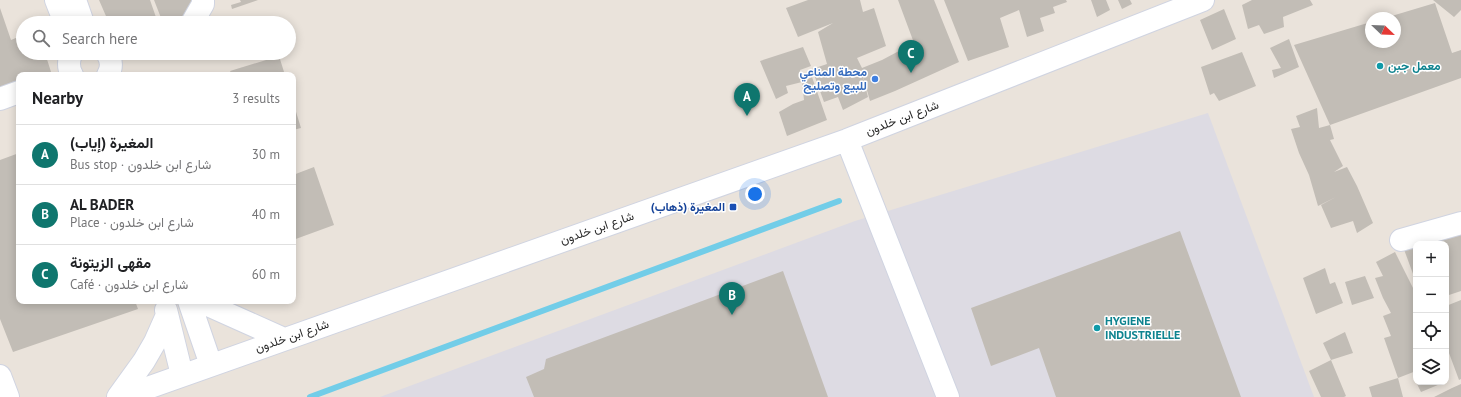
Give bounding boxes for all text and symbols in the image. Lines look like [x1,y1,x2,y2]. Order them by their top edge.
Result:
north arrow [1365,12,1401,48]
search box [16,16,296,60]
icon: search [30,27,52,49]
text: Search here [62,29,138,48]
pin: C [898,40,924,73]
place label: معمل جبن [1388,58,1441,73]
marker: معمل جبن [1375,61,1385,71]
place label: محطة المناعي للبيع وتصليح [800,64,867,94]
marker: محطة المناعي للبيع وتصليح [870,74,880,84]
pin: A [734,83,760,116]
text: Nearby [32,87,83,109]
text: 3 results [232,90,280,107]
street label: شارع ابن خلدون [863,97,941,140]
text: المغيرة (إياب) [70,133,153,152]
text: A [41,146,49,163]
text: 30 m [252,146,280,163]
text: Bus stop · شارع ابن خلدون [70,156,211,173]
your location [745,184,765,204]
text: AL BADER [70,195,134,214]
place label: المغيرة (ذهاب) [651,199,725,215]
marker: المغيرة (ذهاب) [728,202,738,212]
text: B [41,206,49,223]
text: 40 m [252,206,280,223]
street label: شارع ابن خلدون [558,208,636,249]
text: Place · شارع ابن خلدون [70,214,194,231]
map controls [1413,241,1449,385]
button: + [1413,241,1449,277]
text: مقهى الزيتونة [70,253,151,272]
text: C [41,266,49,283]
text: 60 m [252,266,280,283]
text: Café · شارع ابن خلدون [70,276,188,293]
button: − [1413,277,1449,313]
pin: B [719,282,745,315]
place label: HYGIENE INDUSTRIELLE [1105,313,1180,342]
button: locate [1413,313,1449,349]
street label: شارع ابن خلدون [253,316,331,357]
marker: HYGIENE INDUSTRIELLE [1092,323,1102,333]
button: layers [1413,349,1449,385]

